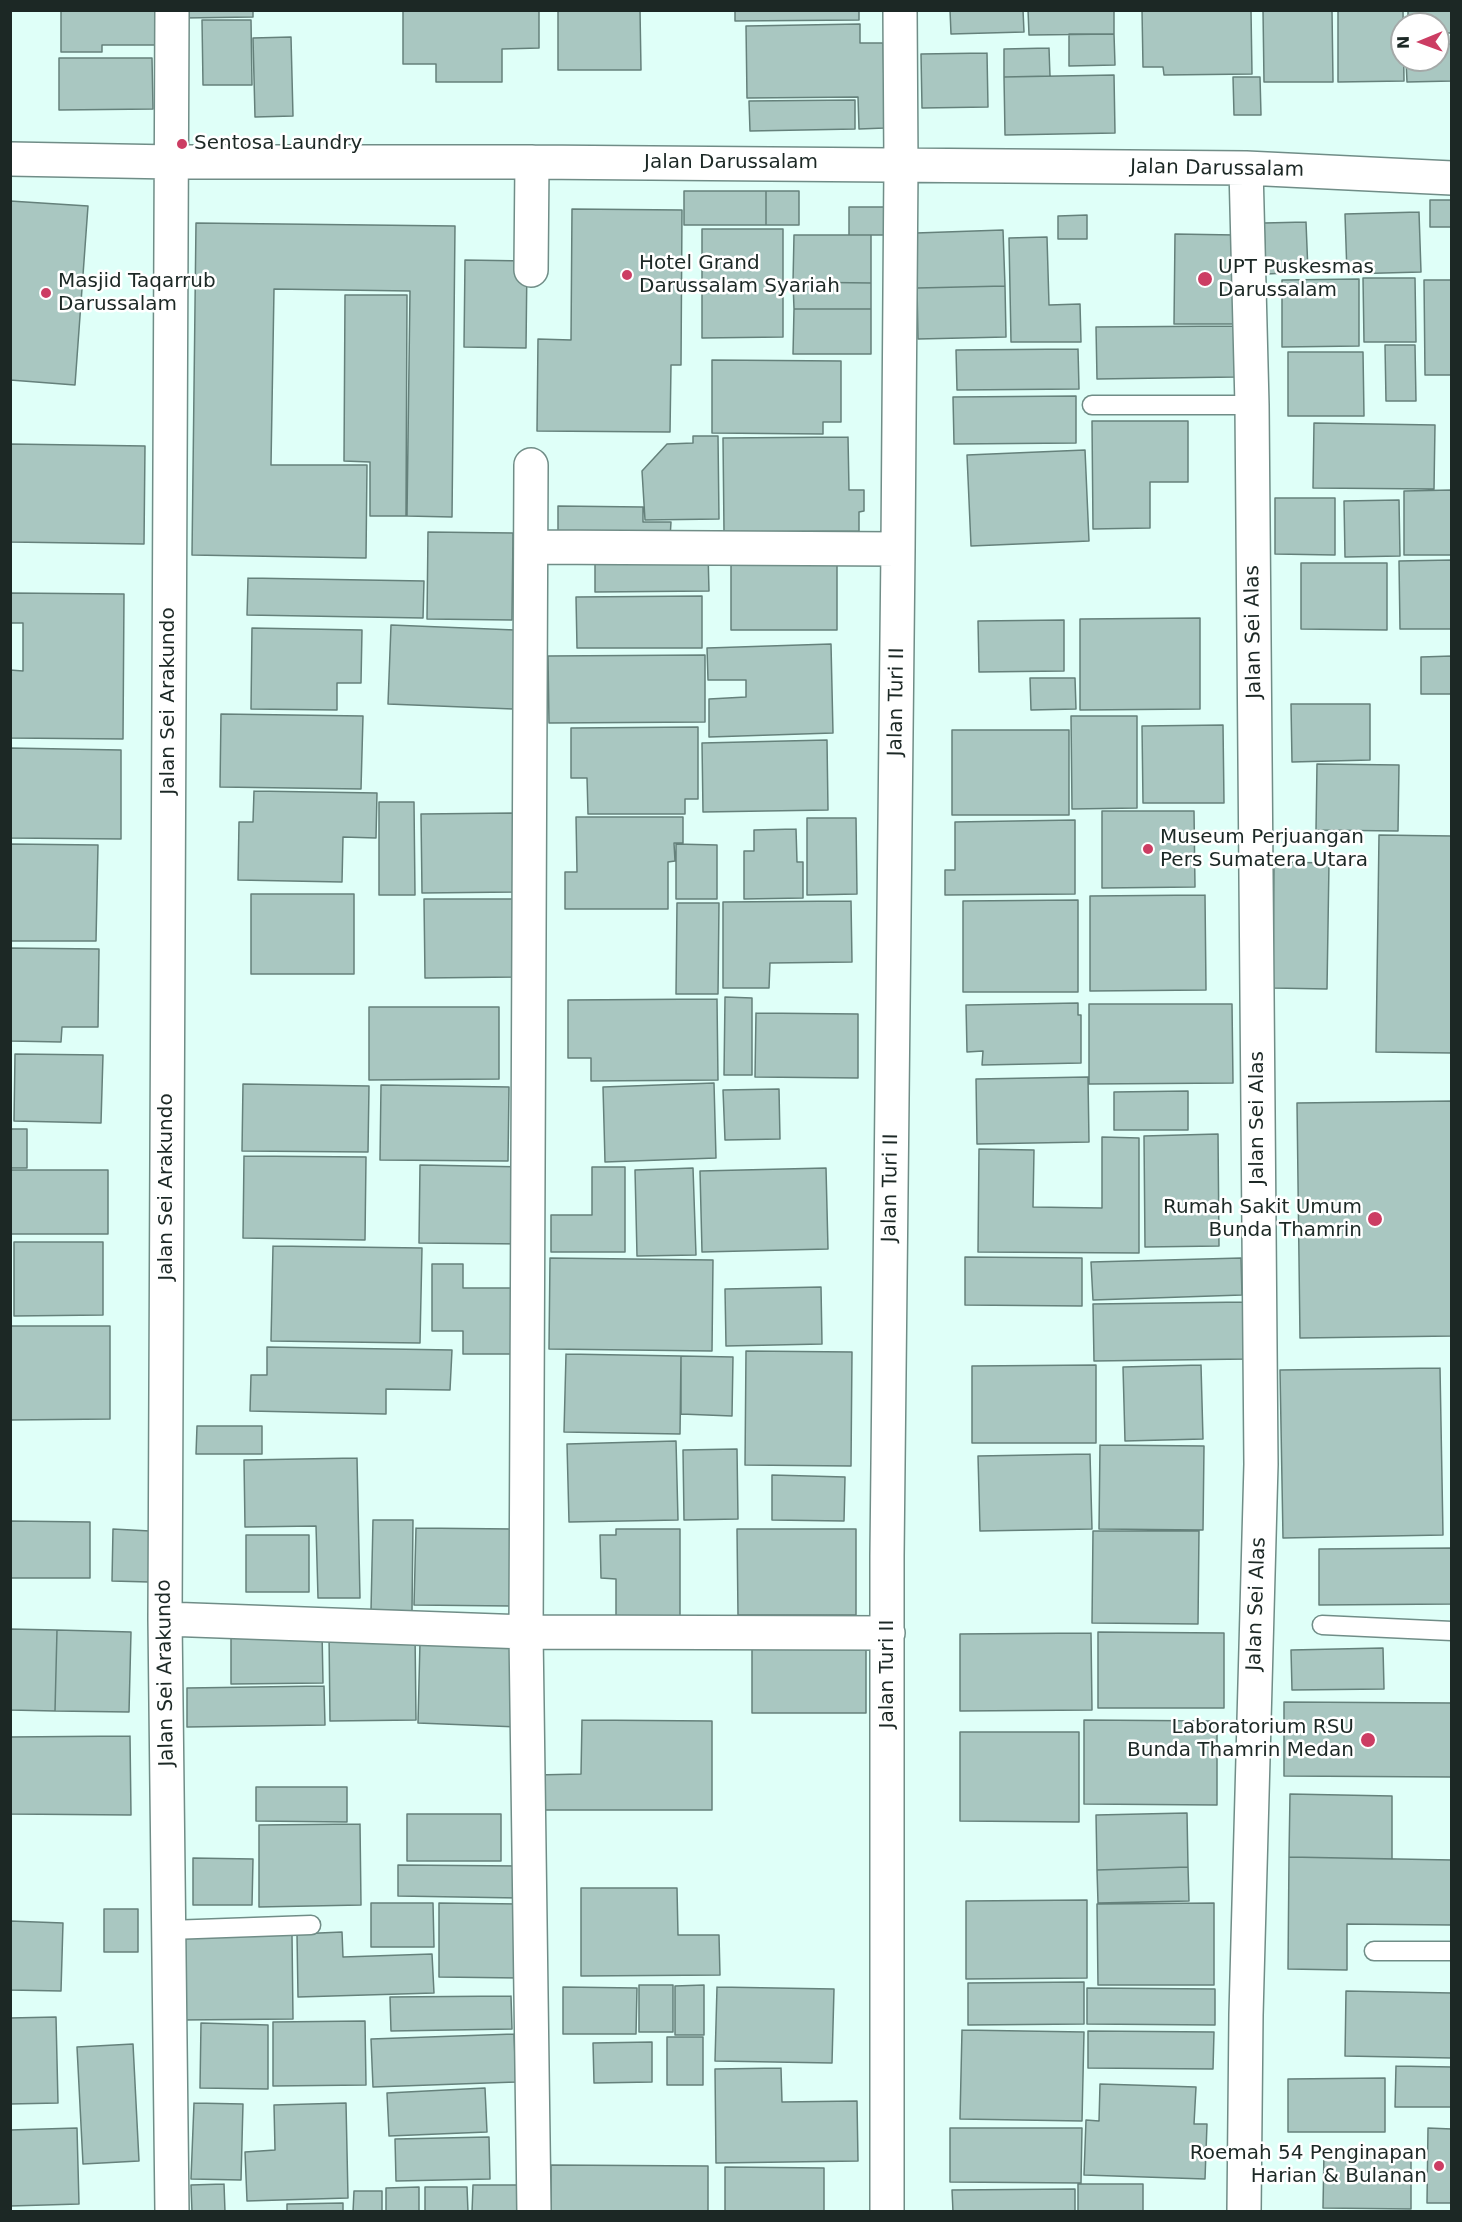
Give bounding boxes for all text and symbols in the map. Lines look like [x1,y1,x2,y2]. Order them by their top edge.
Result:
north arrow [1390,12,1450,72]
text: N [1394,35,1413,49]
place label: Sentosa Laundry [194,132,362,156]
marker: Sentosa Laundry [175,137,189,151]
street label: Jalan Darussalam [644,151,818,175]
street label: Jalan Darussalam [1130,155,1304,183]
place label: Hotel Grand Darussalam Syariah [639,252,840,299]
place label: UPT Puskesmas Darussalam [1218,256,1374,303]
marker: Hotel Grand Darussalam Syariah [620,268,634,282]
place label: Masjid Taqarrub Darussalam [58,270,216,317]
marker: UPT Puskesmas Darussalam [1196,270,1214,288]
marker: Masjid Taqarrub Darussalam [39,286,53,300]
street label: Jalan Sei Alas [1241,565,1267,699]
street label: Jalan Sei Arakundo [157,607,181,795]
street label: Jalan Turi II [884,647,910,757]
place label: Museum Perjuangan Pers Sumatera Utara [1160,826,1368,873]
marker: Museum Perjuangan Pers Sumatera Utara [1141,842,1155,856]
street label: Jalan Sei Alas [1246,1051,1270,1185]
street label: Jalan Sei Arakundo [155,1093,179,1281]
street label: Jalan Turi II [878,1133,904,1243]
place label: Rumah Sakit Umum Bunda Thamrin [1163,1196,1362,1243]
marker: Rumah Sakit Umum Bunda Thamrin [1366,1210,1384,1228]
street label: Jalan Sei Alas [1243,1537,1271,1671]
street label: Jalan Sei Arakundo [152,1579,180,1767]
street label: Jalan Turi II [876,1620,900,1728]
place label: Laboratorium RSU Bunda Thamrin Medan [1127,1716,1354,1763]
marker: Laboratorium RSU Bunda Thamrin Medan [1359,1731,1377,1749]
place label: Roemah 54 Penginapan Harian & Bulanan [1190,2142,1427,2189]
marker: Roemah 54 Penginapan Harian & Bulanan [1432,2159,1446,2173]

